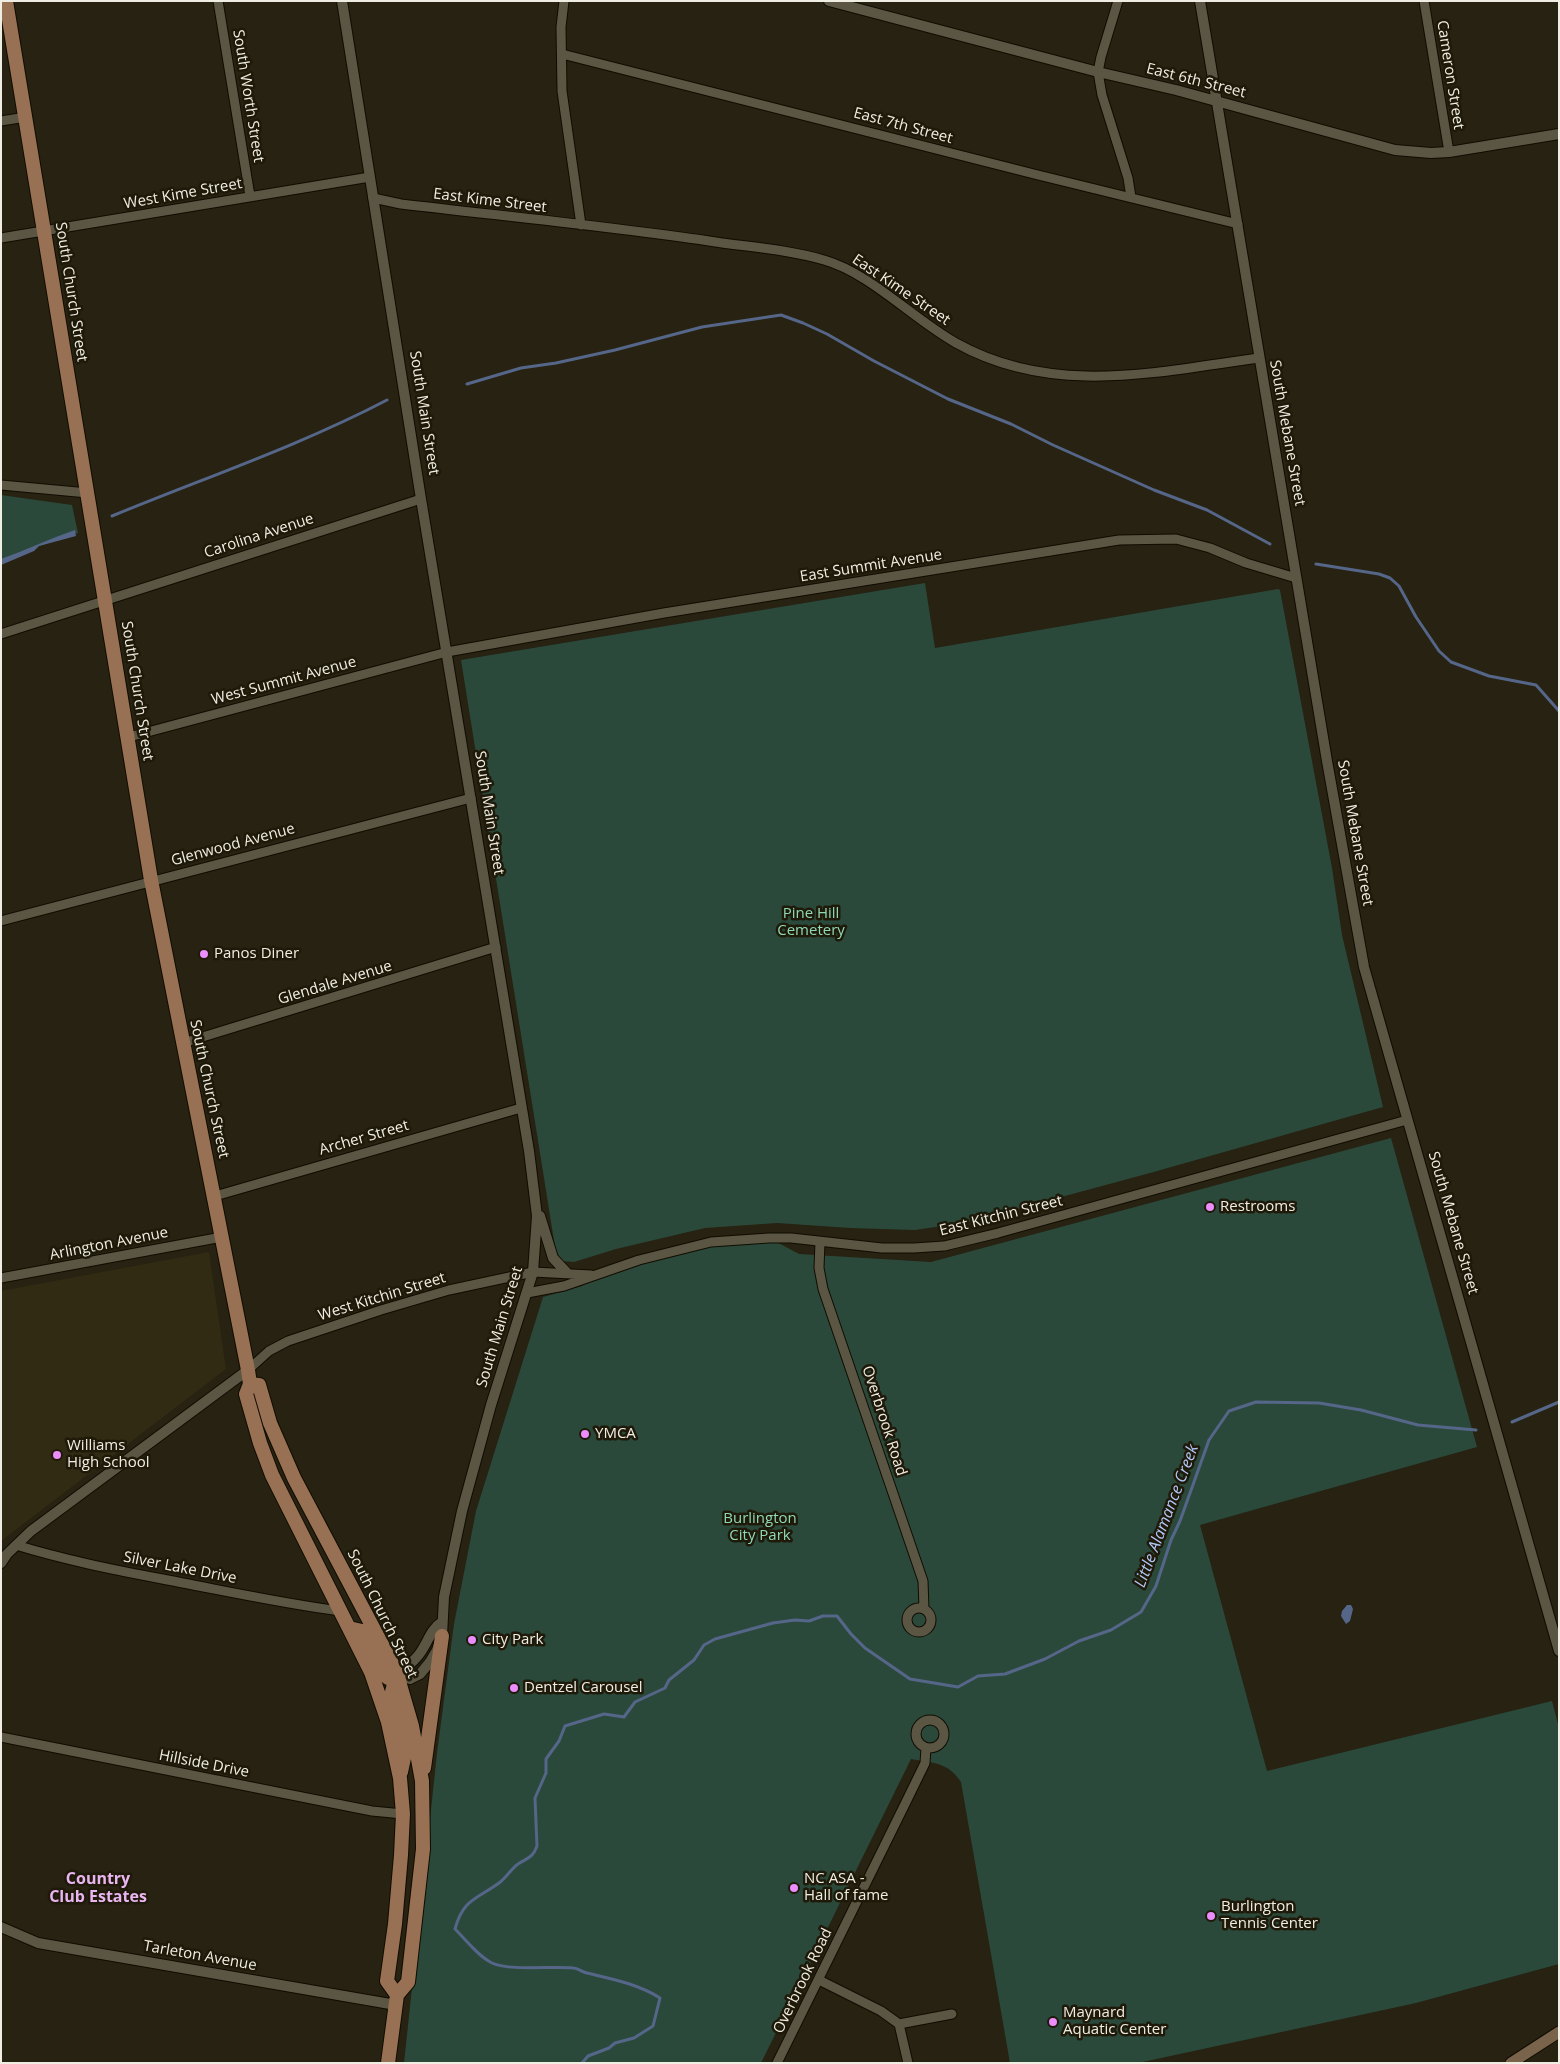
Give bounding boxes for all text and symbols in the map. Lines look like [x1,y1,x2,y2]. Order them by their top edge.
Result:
street label: Cameron Street [1432,19,1468,131]
street label: South Worth Street [229,28,267,164]
street label: East 6th Street [1144,60,1248,102]
street label: East 7th Street [851,104,955,148]
street label: West Kime Street [122,175,244,213]
street label: East Kime Street [432,185,548,217]
street label: South Church Street [51,221,91,363]
street label: East Kime Street [849,251,953,329]
street label: South Main Street [405,350,443,476]
street label: South Mebane Street [1265,359,1309,507]
street label: Carolina Avenue [202,510,316,562]
street label: East Summit Avenue [799,546,943,586]
street label: South Church Street [117,620,157,762]
street label: West Summit Avenue [210,653,358,709]
street label: South Main Street [470,750,508,876]
street label: South Mebane Street [1333,759,1377,907]
street label: Glenwood Avenue [169,820,297,870]
park label: Pine Hill Cemetery [777,905,845,940]
place label: Panos Diner [214,945,299,963]
marker: Panos Diner [198,948,210,960]
street label: Glendale Avenue [276,957,394,1009]
street label: South Church Street [186,1018,232,1160]
street label: Archer Street [317,1117,411,1159]
street label: South Mebane Street [1424,1150,1482,1296]
street label: East Kitchin Street [937,1192,1065,1240]
place label: Restrooms [1220,1198,1295,1216]
marker: Restrooms [1204,1201,1216,1213]
street label: Arlington Avenue [48,1224,170,1264]
street label: South Main Street [473,1264,527,1390]
street label: West Kitchin Street [316,1269,448,1325]
street label: Overbrook Road [858,1364,910,1478]
place label: YMCA [595,1425,636,1443]
marker: YMCA [579,1428,591,1440]
place label: Williams High School [67,1437,150,1472]
water label: Little Alamance Creek [1131,1442,1203,1590]
marker: Williams High School [51,1449,63,1461]
park label: Burlington City Park [723,1510,797,1545]
street label: South Church Street [343,1547,421,1681]
street label: Silver Lake Drive [122,1548,238,1588]
place label: City Park [482,1631,543,1649]
marker: City Park [466,1634,478,1646]
place label: Dentzel Carousel [524,1679,642,1697]
marker: Dentzel Carousel [508,1682,520,1694]
street label: Hillside Drive [157,1746,251,1782]
district label: Country Club Estates [49,1869,147,1907]
place label: NC ASA - Hall of fame [804,1870,889,1905]
marker: NC ASA - Hall of fame [788,1882,800,1894]
place label: Burlington Tennis Center [1221,1898,1318,1933]
marker: Burlington Tennis Center [1205,1910,1217,1922]
street label: Overbrook Road [770,1926,836,2036]
street label: Tarleton Avenue [142,1937,258,1975]
place label: Maynard Aquatic Center [1063,2004,1166,2039]
marker: Maynard Aquatic Center [1047,2016,1059,2028]

